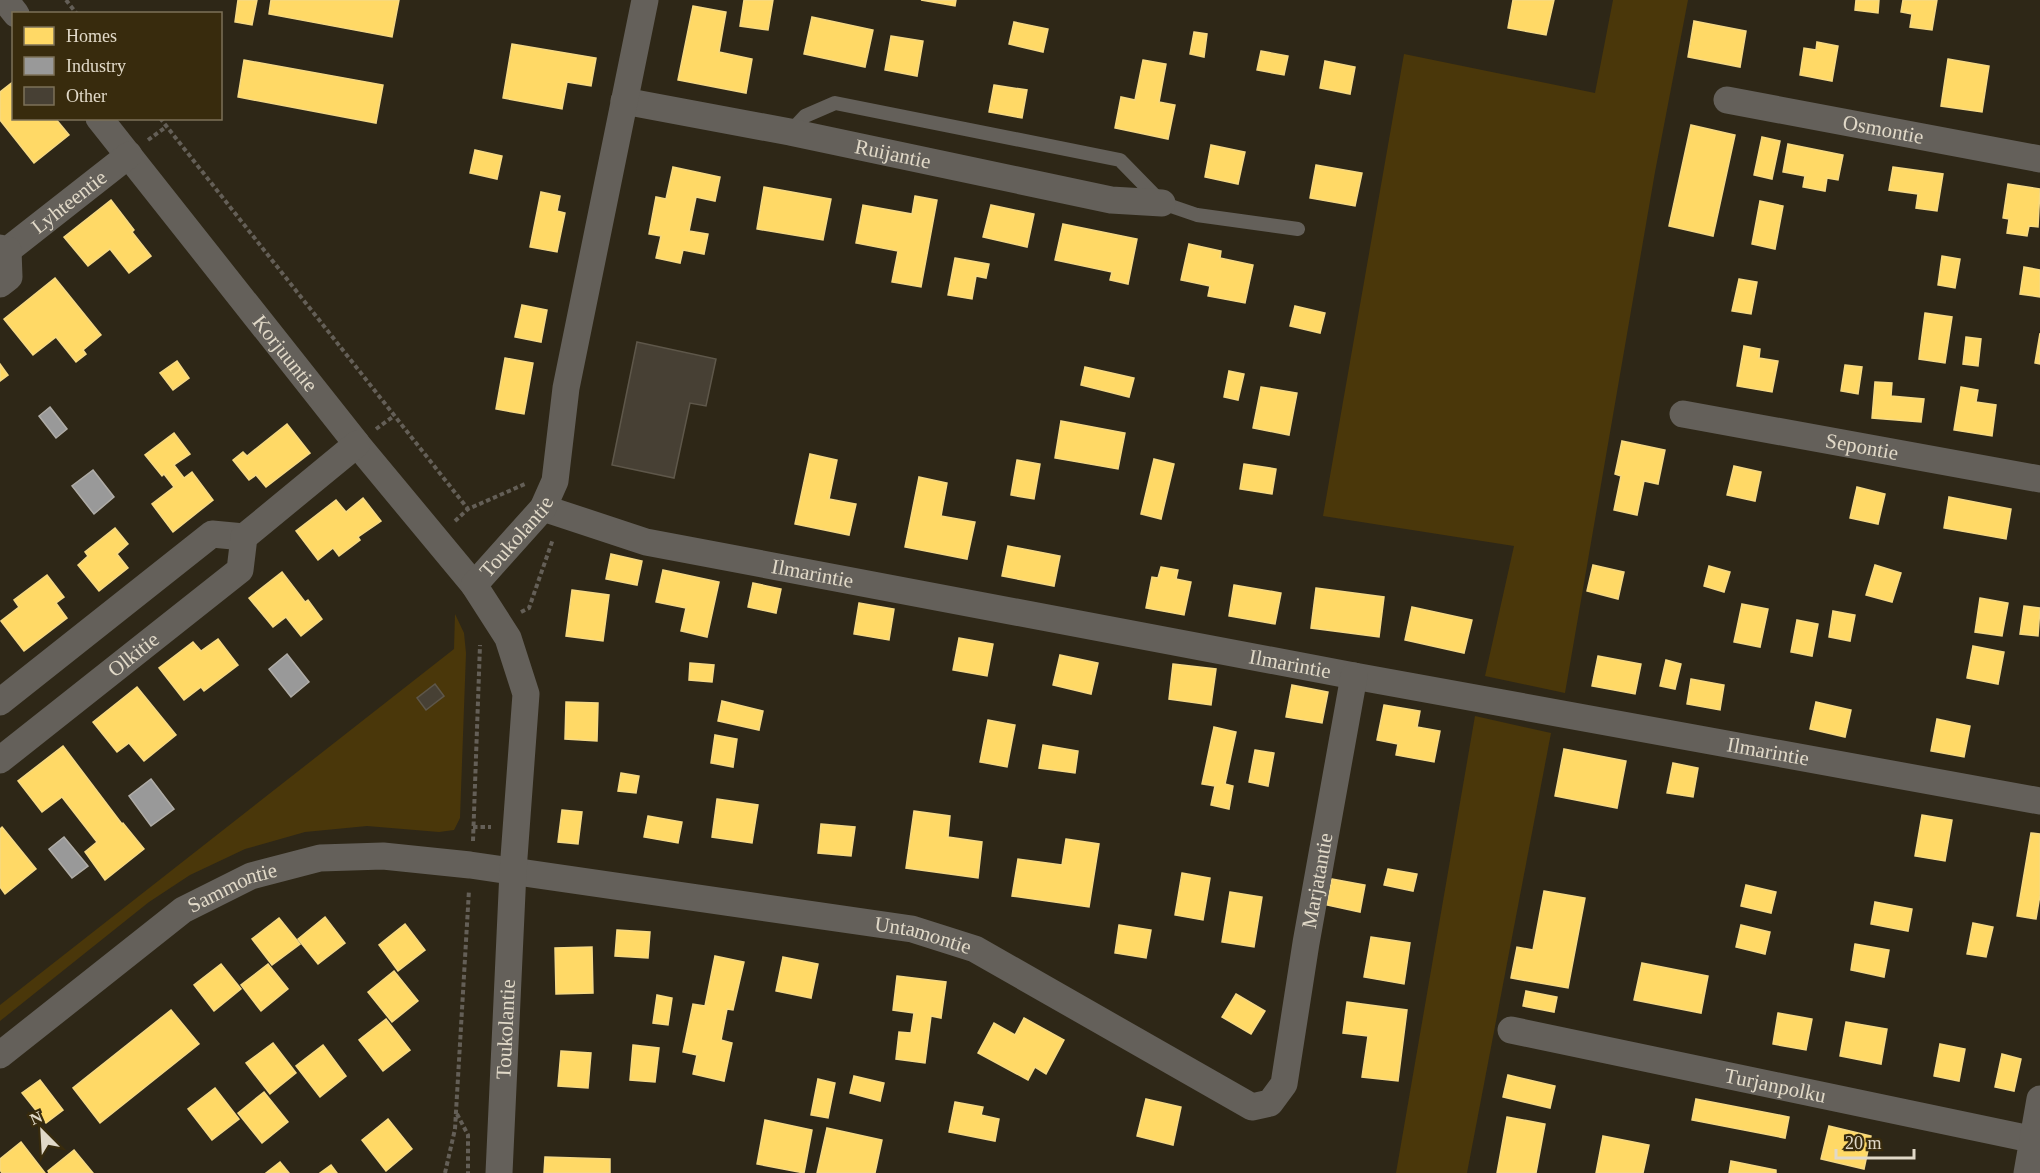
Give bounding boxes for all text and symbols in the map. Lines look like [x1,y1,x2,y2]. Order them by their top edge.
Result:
legend [12,12,222,120]
text: Homes [66,26,117,46]
text: Industry [66,56,126,76]
text: Other [66,86,107,106]
street label: Osmontie [1841,110,1926,149]
street label: Ruijantie [853,134,933,174]
street label: Lyhteentie [27,165,111,239]
street label: Korjuuntie [248,310,323,396]
street label: Sepontie [1824,428,1900,465]
street label: Toukolantie [475,493,558,582]
street label: Ilmarintie [770,554,856,593]
street label: Olkitie [103,627,164,682]
street label: Ilmarintie [1247,644,1333,683]
street label: Ilmarintie [1725,732,1811,771]
street label: Marjatantie [1297,831,1338,930]
street label: Sammontie [184,858,280,918]
street label: Untamontie [873,912,974,959]
street label: Toukolantie [491,979,520,1080]
street label: Turjanpolku [1722,1063,1829,1108]
north arrow [12,1101,72,1161]
text: N [27,1107,45,1128]
scale bar [1836,1122,1914,1160]
text: 20 m [1845,1133,1882,1153]

